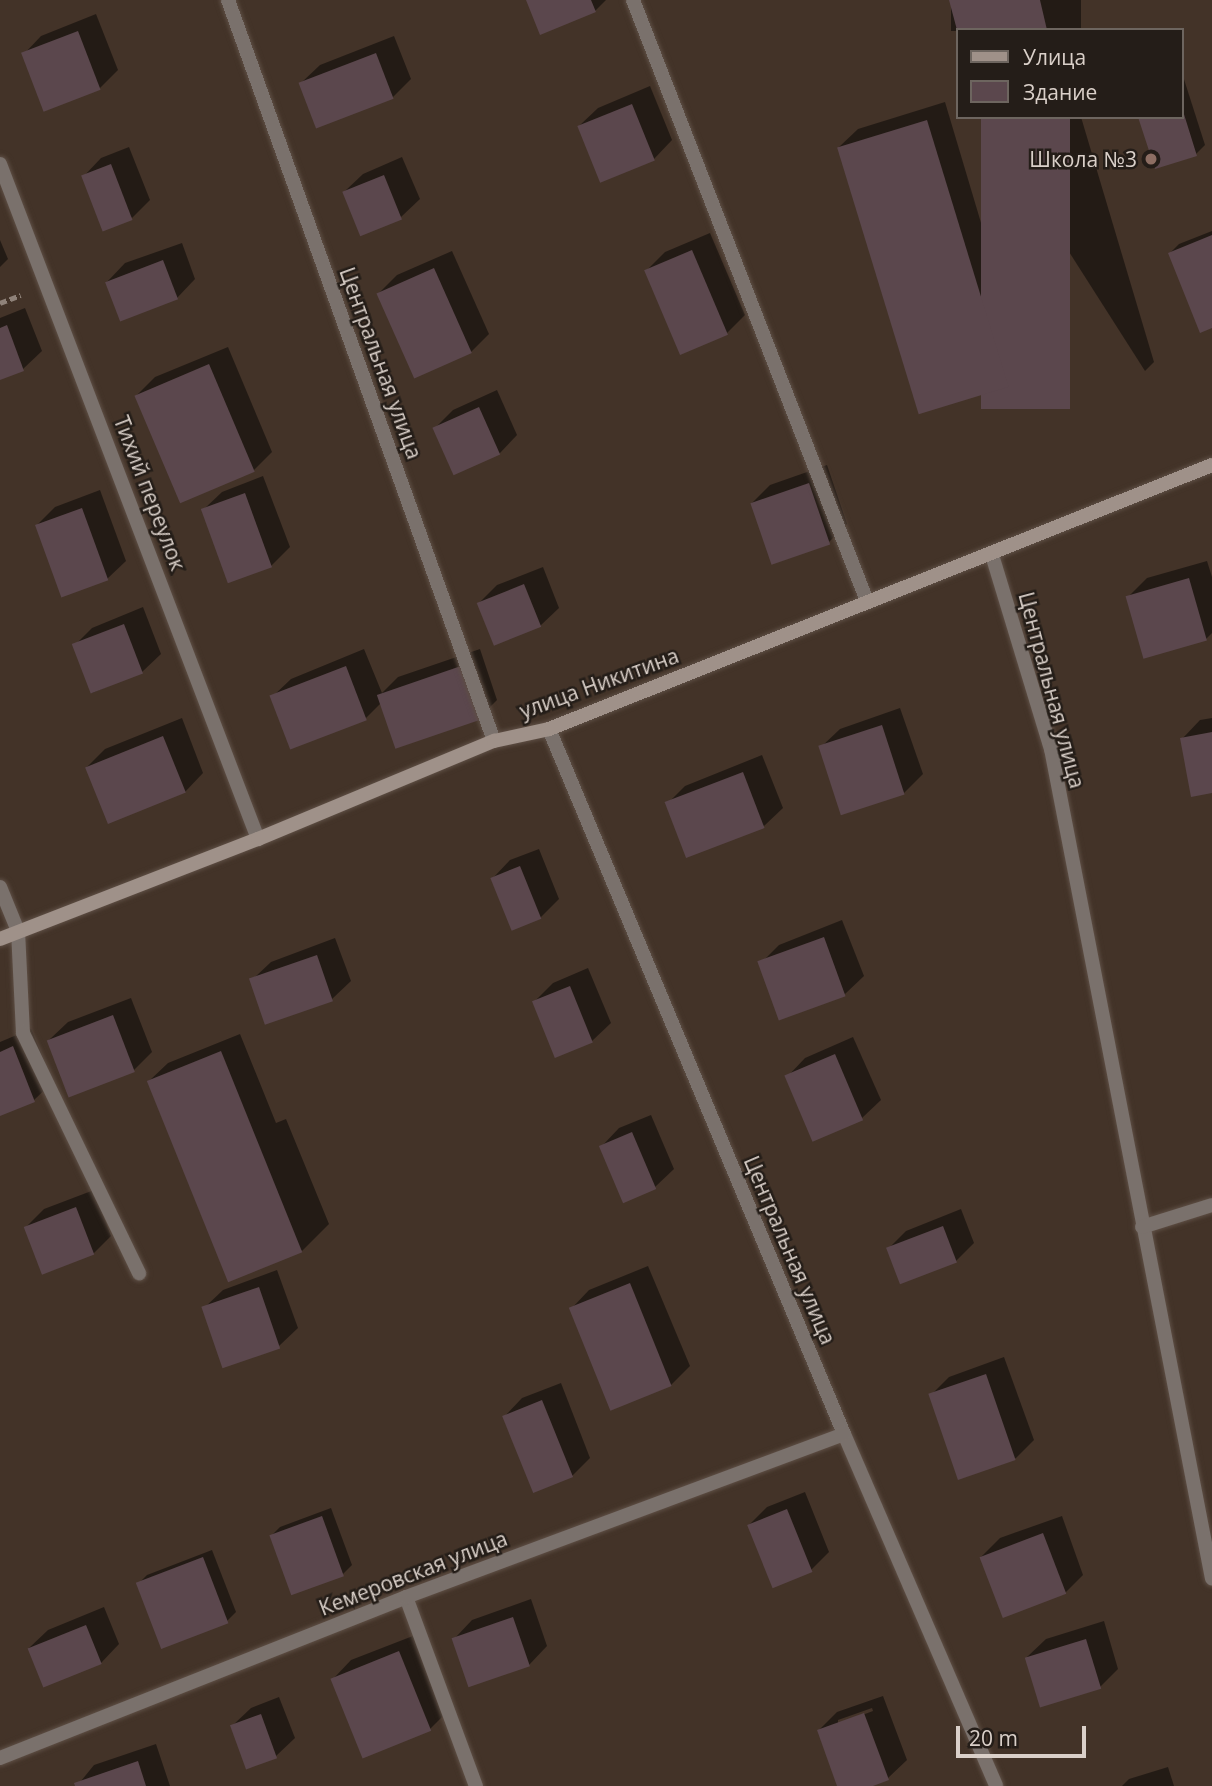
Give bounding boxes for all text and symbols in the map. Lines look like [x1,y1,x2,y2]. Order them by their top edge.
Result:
legend [956,28,1184,119]
text: Улица [1023,43,1086,71]
text: Здание [1023,78,1097,106]
place label: Школа №3 [1029,146,1137,172]
marker: Школа №3 [1143,151,1159,167]
street label: Центральная улица [335,264,427,462]
street label: Тихий переулок [109,412,191,574]
street label: Центральная улица [1014,589,1090,791]
street label: улица Никитина [516,643,682,723]
street label: Центральная улица [739,1152,841,1348]
street label: Кемеровская улица [315,1525,511,1621]
scale bar [960,1712,1090,1756]
text: 20 m [969,1724,1018,1752]

